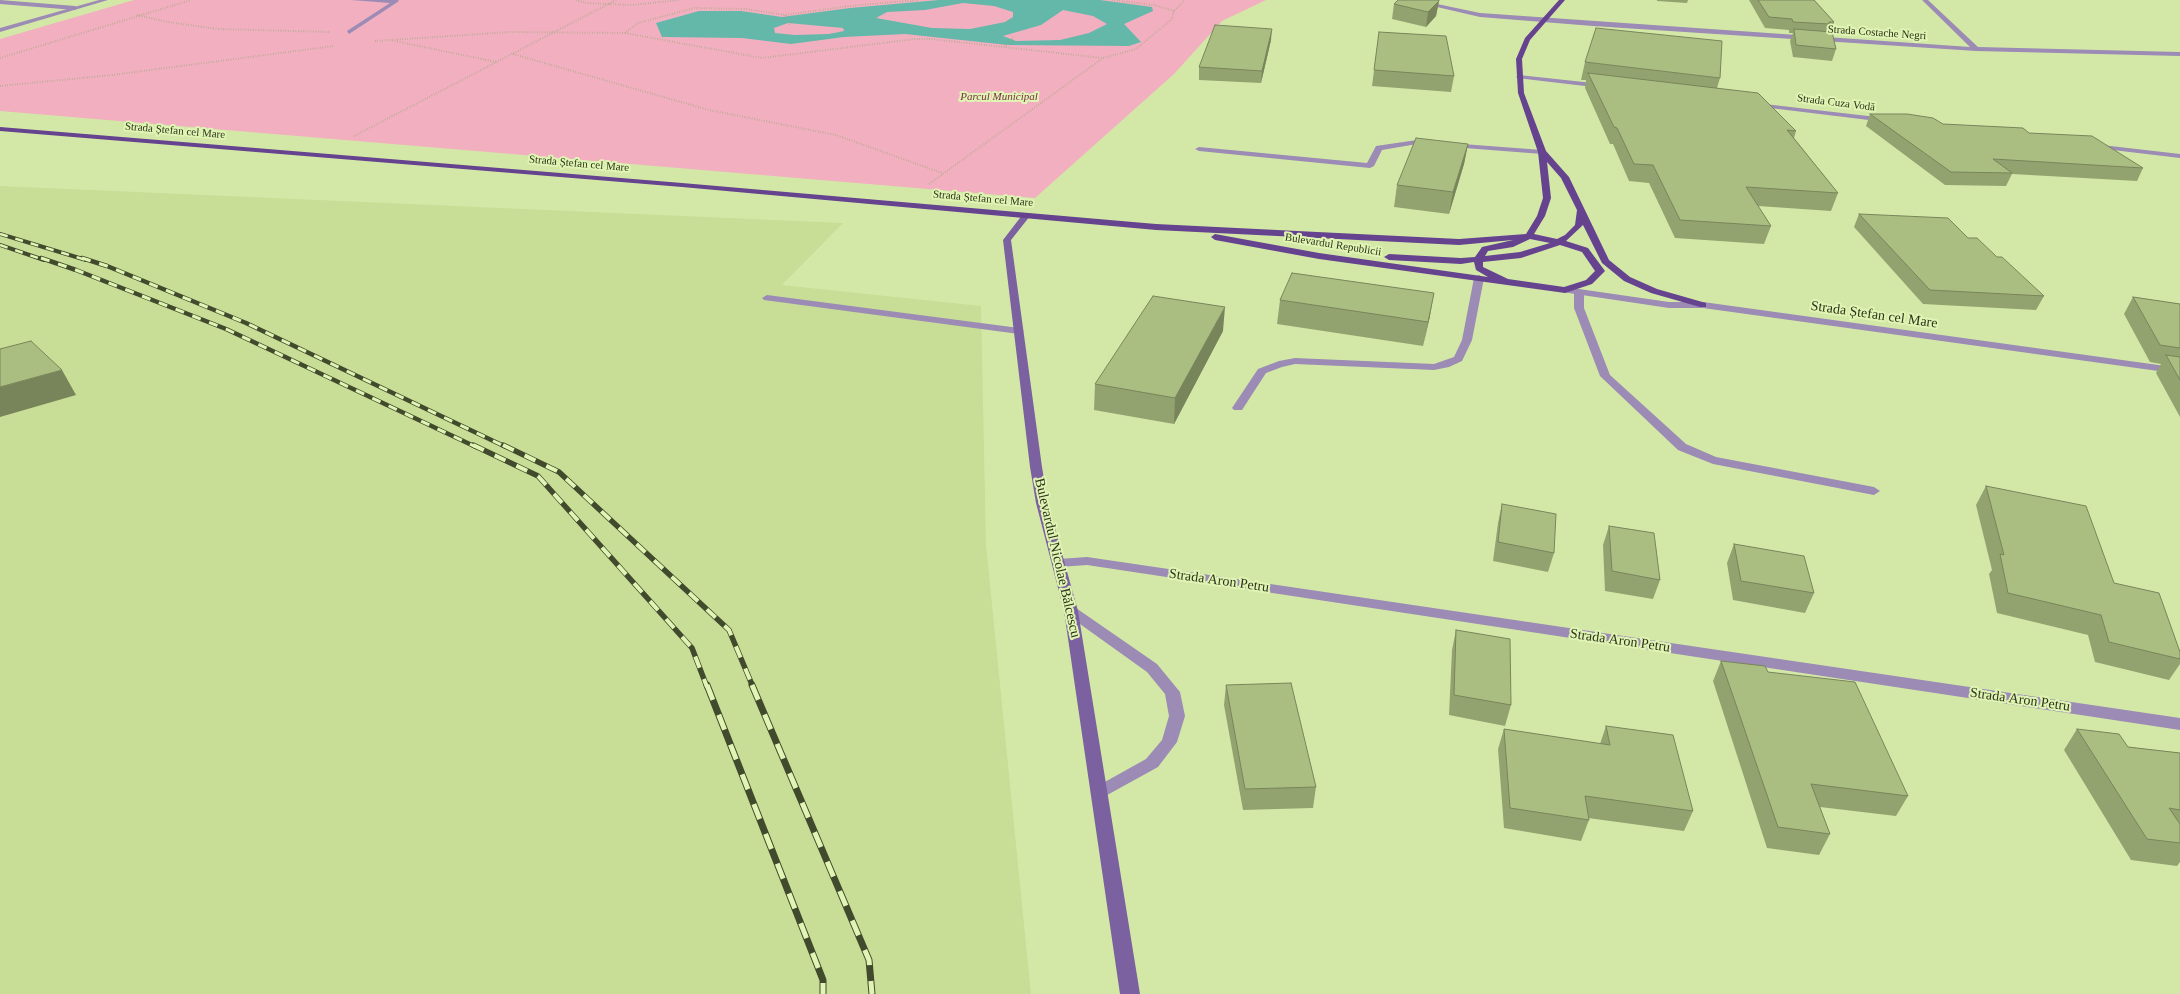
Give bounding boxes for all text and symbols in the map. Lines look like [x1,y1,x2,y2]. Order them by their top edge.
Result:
street label: Strada Costache Negri [1827,23,1927,43]
park label: Parcul Municipal [960,90,1038,104]
street label: Strada Cuza Vodă [1796,92,1876,114]
street label: Strada Ștefan cel Mare [124,120,226,142]
street label: Strada Ștefan cel Mare [528,153,630,175]
street label: Strada Ștefan cel Mare [932,188,1034,210]
street label: Bulevardul Republicii [1284,231,1382,259]
street label: Strada Ștefan cel Mare [1810,298,1938,332]
street label: Bulevardul Nicolae Bălcescu [1030,477,1084,639]
street label: Strada Aron Petru [1168,566,1270,596]
street label: Strada Aron Petru [1569,626,1671,656]
street label: Strada Aron Petru [1969,685,2071,715]

